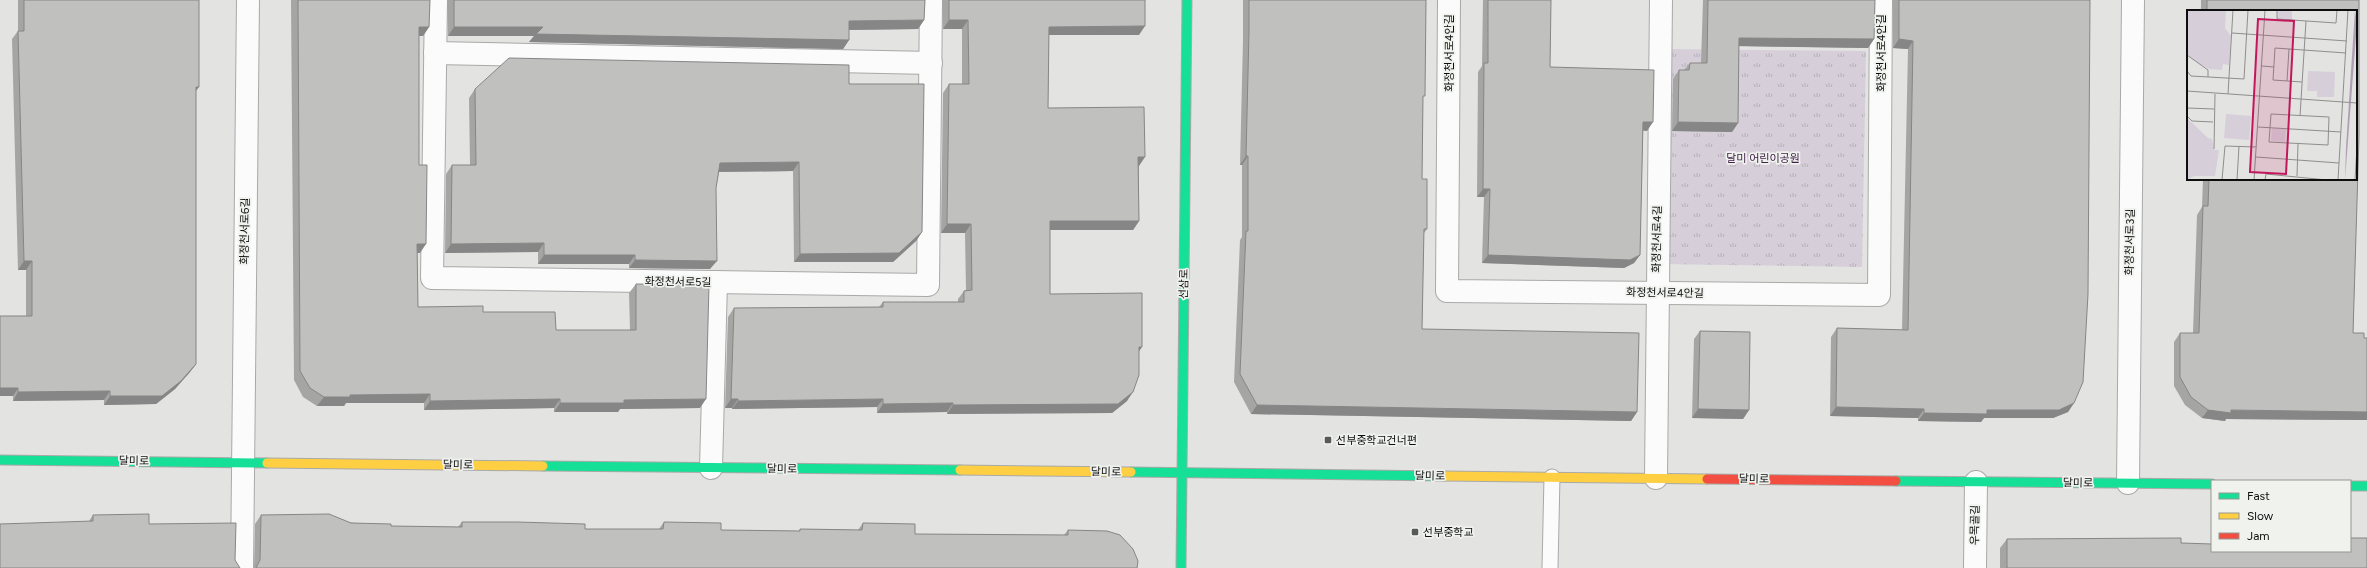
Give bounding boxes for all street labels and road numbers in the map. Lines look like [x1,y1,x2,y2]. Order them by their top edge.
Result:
street label: 화정천서로4안길 [1443,14,1456,92]
street label: 화정천서로4안길 [1875,14,1888,92]
street label: 화정천서로6길 [238,197,252,265]
street label: 화정천서로4길 [1650,205,1664,273]
street label: 화정천서로3길 [2123,209,2137,275]
street label: 선삼로 [1177,269,1191,299]
street label: 화정천서로5길 [644,275,712,289]
street label: 화정천서로4안길 [1626,286,1704,300]
street label: 달미로 [119,454,149,468]
street label: 달미로 [443,458,473,472]
street label: 달미로 [767,462,797,476]
street label: 달미로 [1091,465,1121,479]
street label: 달미로 [1415,469,1445,483]
street label: 달미로 [1739,472,1769,486]
street label: 달미로 [2063,476,2093,490]
street label: 우목골길 [1968,505,1982,545]

